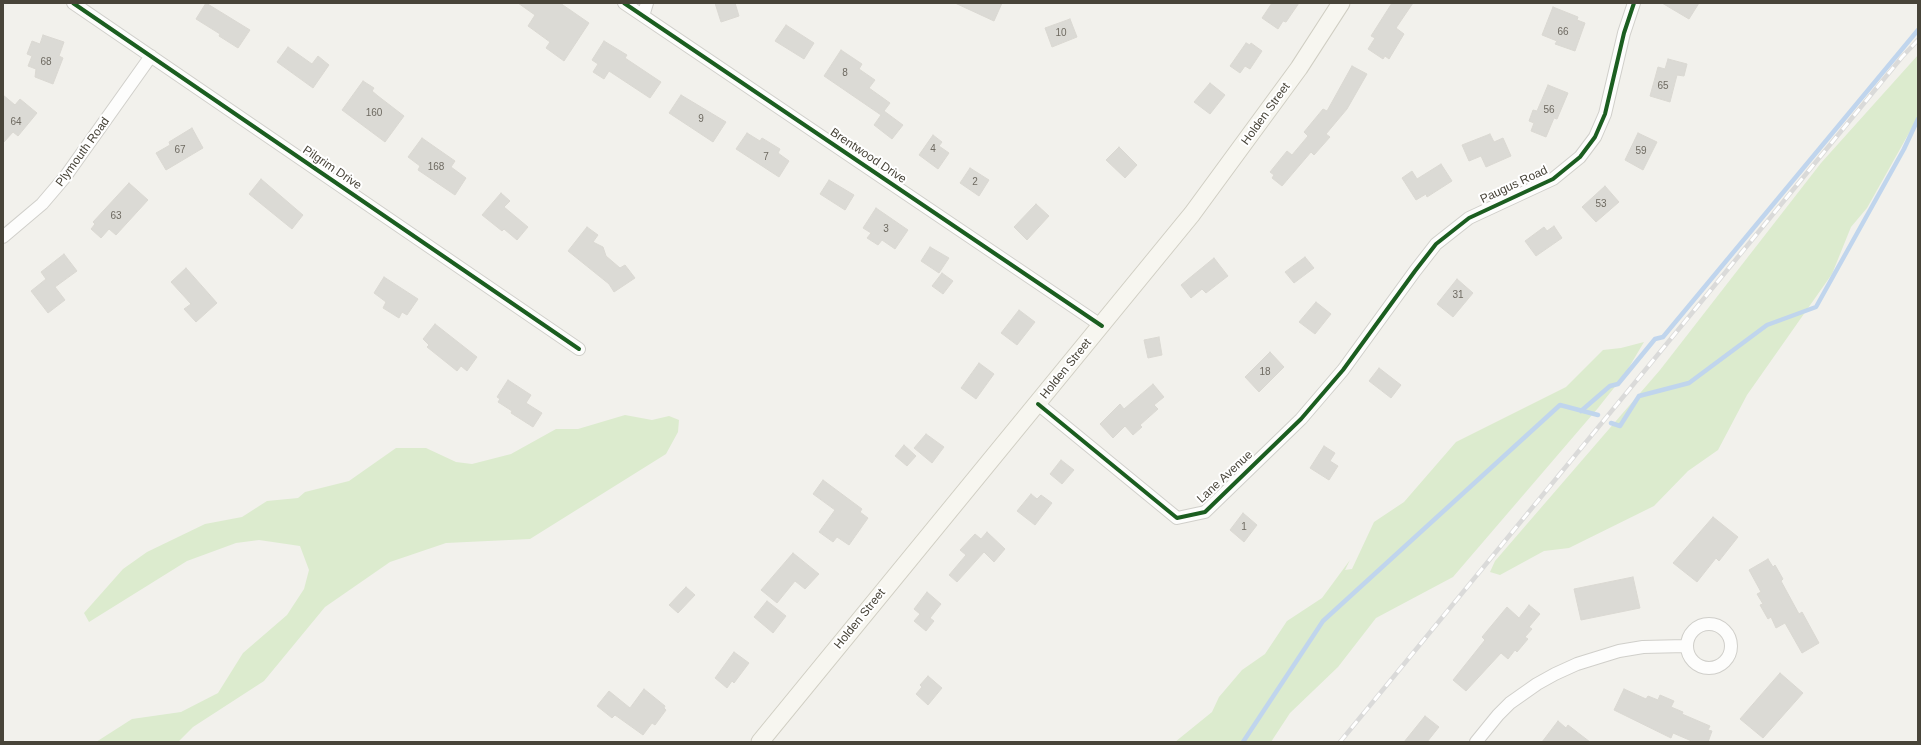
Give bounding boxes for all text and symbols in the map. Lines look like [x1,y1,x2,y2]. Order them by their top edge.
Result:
house number: 66 [1557,26,1569,38]
house number: 10 [1055,27,1067,39]
house number: 68 [40,56,52,68]
house number: 8 [842,67,848,79]
street label: Holden Street [1239,80,1293,148]
house number: 65 [1657,80,1669,92]
house number: 56 [1543,104,1555,116]
house number: 160 [366,107,382,119]
house number: 9 [698,113,704,125]
street label: Plymouth Road [53,115,113,189]
house number: 64 [10,116,22,128]
street label: Brentwood Drive [827,125,909,187]
street label: Pilgrim Drive [300,143,364,193]
house number: 4 [930,143,936,155]
house number: 67 [174,144,186,156]
house number: 59 [1635,145,1647,157]
house number: 7 [763,151,769,163]
house number: 168 [428,161,444,173]
street label: Paugus Road [1478,163,1550,207]
house number: 2 [972,176,978,188]
house number: 53 [1595,198,1607,210]
house number: 63 [110,210,122,222]
house number: 3 [883,223,889,235]
house number: 31 [1452,289,1464,301]
street label: Holden Street [1037,336,1095,402]
house number: 18 [1259,366,1271,378]
street label: Lane Avenue [1194,448,1256,506]
house number: 1 [1241,521,1247,533]
street label: Holden Street [831,586,889,652]

